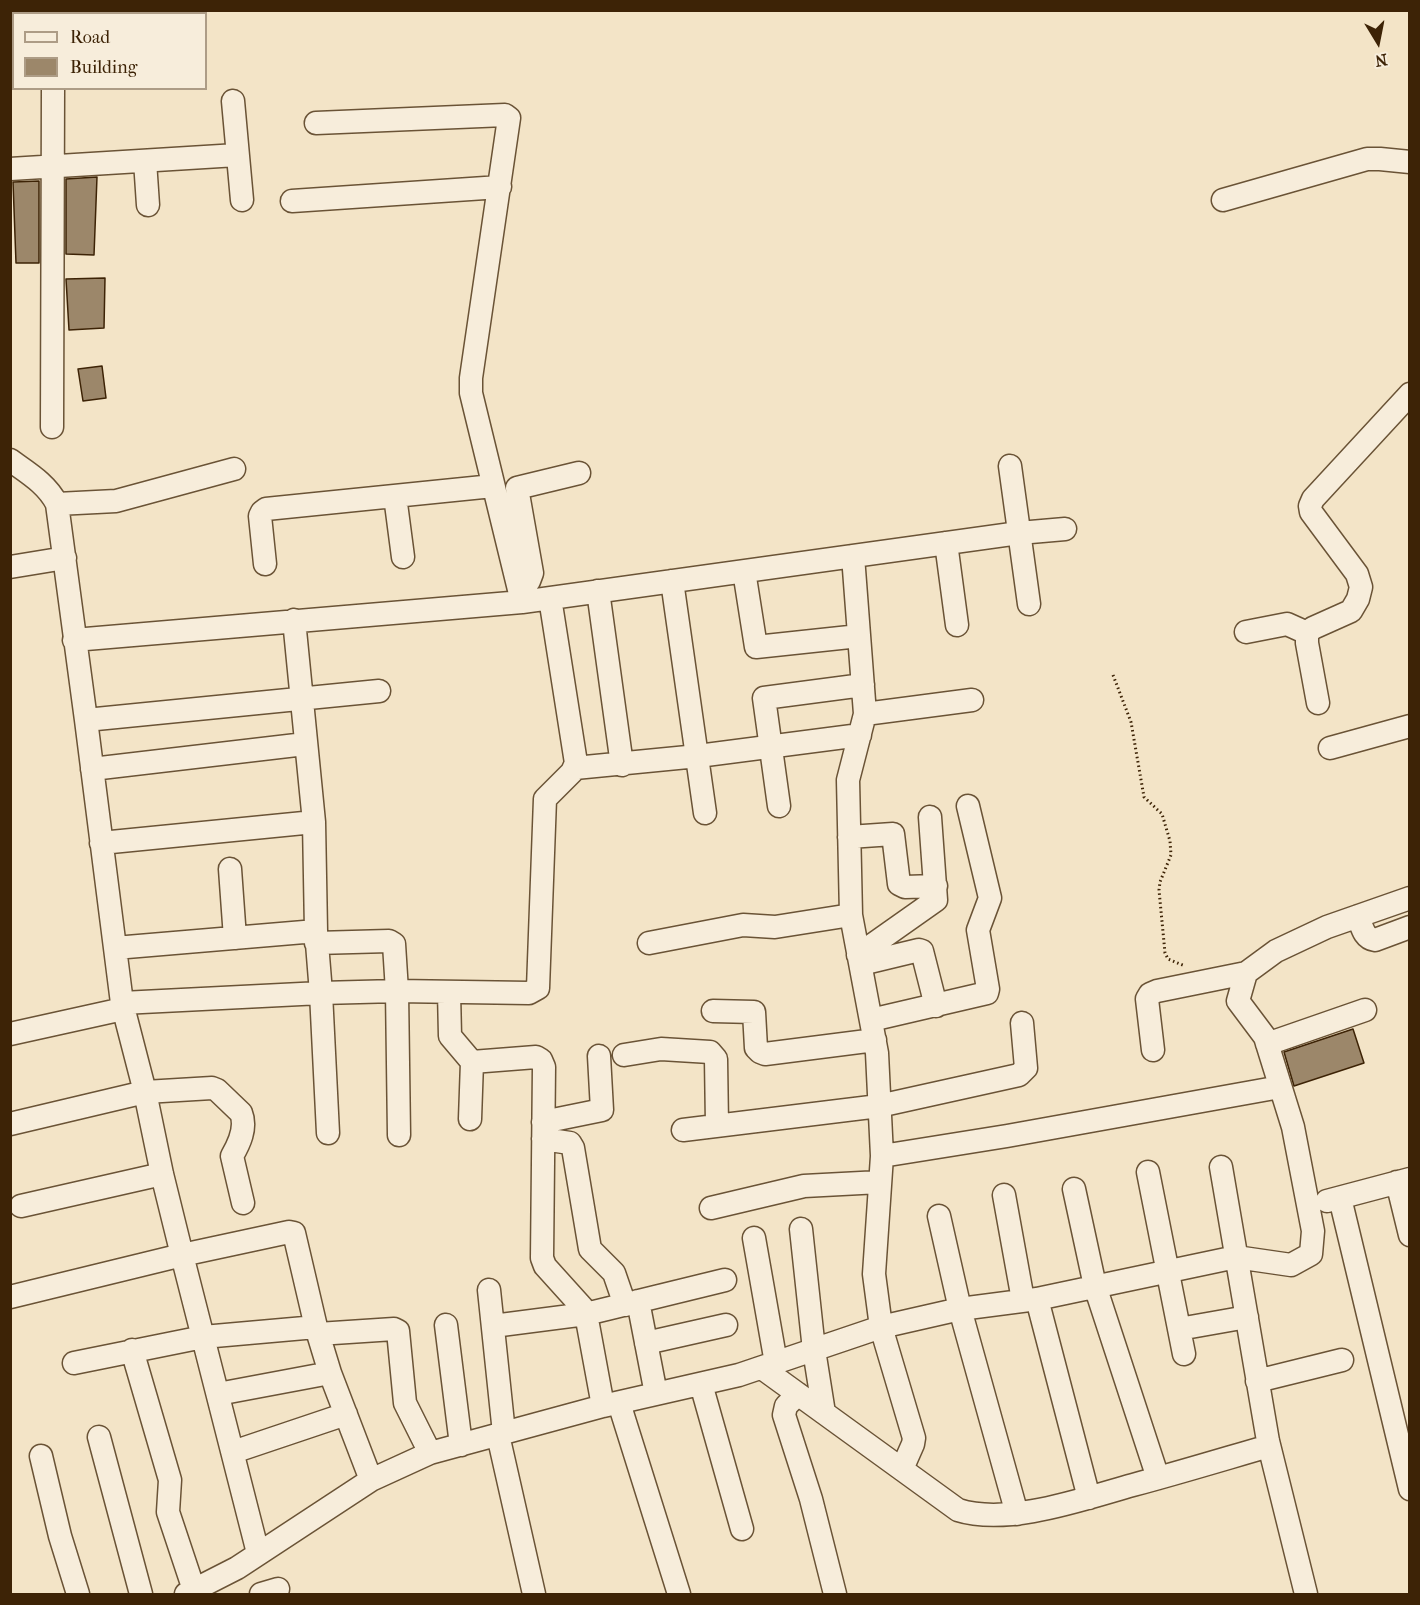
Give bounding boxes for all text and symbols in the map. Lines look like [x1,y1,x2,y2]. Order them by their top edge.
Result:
legend [12,12,207,90]
north arrow [1348,12,1408,72]
text: Road [70,27,110,48]
text: N [1374,50,1389,71]
text: Building [70,57,137,78]

